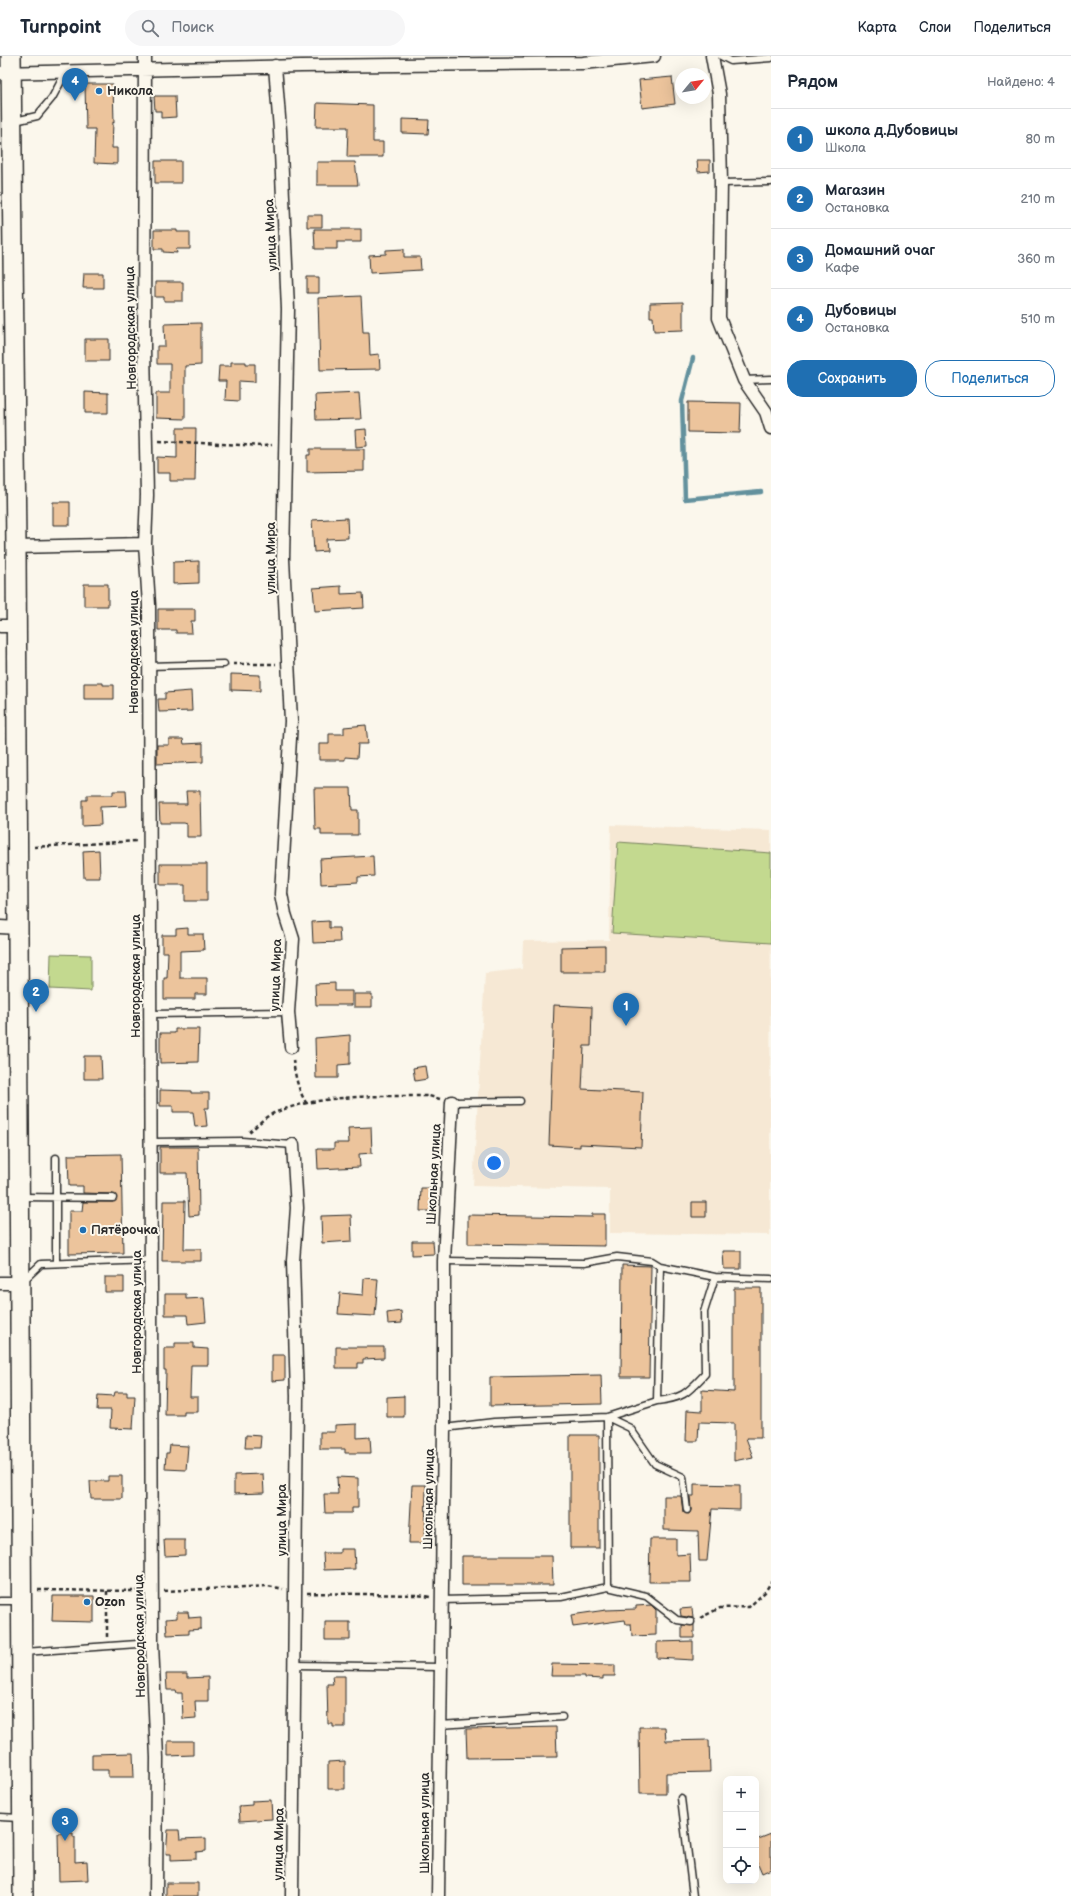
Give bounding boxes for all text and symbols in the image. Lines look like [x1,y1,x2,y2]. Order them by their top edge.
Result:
search box [125,10,405,46]
text: Turnpoint [20,16,101,39]
icon: search [139,17,161,39]
text: Поиск [171,18,214,37]
text: Карта [857,19,897,36]
text: Слои [919,19,951,36]
text: Поделиться [973,19,1051,36]
pin: 4 [62,68,88,101]
north arrow [675,68,711,104]
text: Рядом [787,72,838,92]
text: Найдено: 4 [987,74,1055,90]
place label: Никола [107,83,153,99]
marker: Никола [94,86,104,96]
text: школа д.Дубовицы [825,121,958,140]
text: 1 [797,131,803,147]
text: 80 m [1026,131,1055,147]
text: Школа [825,140,866,156]
text: Магазин [825,181,885,200]
text: 2 [796,191,804,207]
text: 210 m [1021,191,1055,207]
street label: улица Мира [261,198,281,272]
text: Остановка [825,200,890,216]
text: Домашний очаг [825,241,935,260]
text: 3 [796,251,804,267]
text: 360 m [1017,251,1055,267]
text: Кафе [825,260,859,276]
street label: Новгородская улица [122,266,140,390]
text: Дубовицы [825,301,897,320]
text: 4 [796,311,804,327]
text: 510 m [1021,311,1055,327]
text: Остановка [825,320,890,336]
button: Сохранить [787,360,917,397]
button: Поделиться [925,360,1055,397]
street label: улица Мира [263,521,279,594]
street label: Новгородская улица [126,590,142,714]
street label: Новгородская улица [128,914,144,1038]
street label: улица Мира [267,938,285,1012]
pin: 2 [23,979,49,1012]
pin: 1 [613,993,639,1026]
street label: Школьная улица [423,1123,445,1225]
your location [484,1153,504,1173]
place label: Пятёрочка [91,1222,158,1238]
marker: Пятёрочка [78,1225,88,1235]
street label: Новгородская улица [129,1250,145,1374]
street label: Школьная улица [420,1448,438,1550]
street label: улица Мира [274,1483,290,1556]
street label: Новгородская улица [131,1574,149,1698]
place label: Ozon [95,1594,125,1610]
marker: Ozon [82,1597,92,1607]
street label: Школьная улица [417,1772,433,1874]
map controls [723,1776,759,1884]
button: + [723,1776,759,1812]
street label: улица Мира [270,1807,288,1880]
pin: 3 [52,1808,78,1841]
button: − [723,1812,759,1848]
button: locate [723,1848,759,1884]

